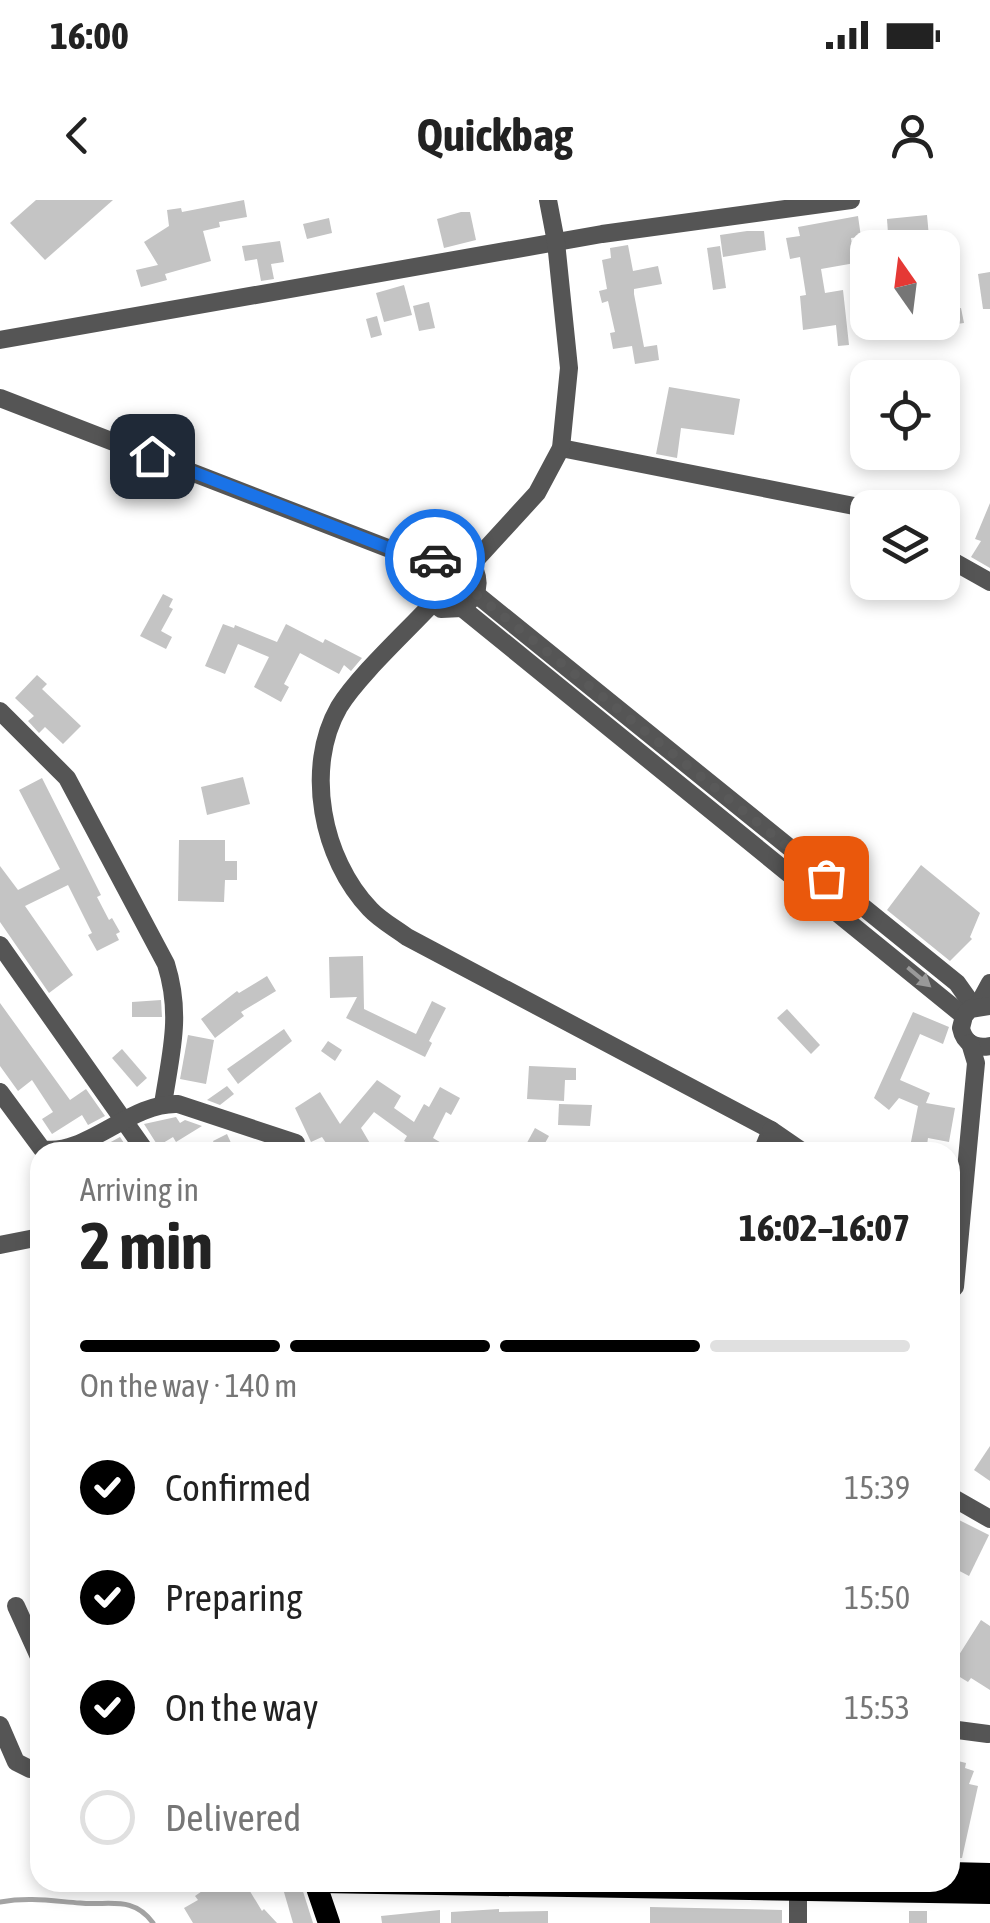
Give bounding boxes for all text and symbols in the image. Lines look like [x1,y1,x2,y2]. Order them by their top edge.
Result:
text: 16:00 [50,14,129,57]
icon: back [50,108,105,163]
icon: person [885,108,940,163]
text: Quickbag [417,109,573,161]
north arrow [850,230,960,340]
map controls [850,230,960,600]
button: locate [850,360,960,470]
pin [110,414,195,499]
icon: home [125,429,180,484]
button: layers [850,490,960,600]
courier [385,509,485,609]
icon: car [408,532,463,587]
pin [784,836,869,921]
icon: bag [799,851,854,906]
one-way arrow [906,966,931,987]
text: Arriving in [80,1171,199,1208]
text: 16:02–16:07 [739,1206,910,1249]
text: 2 min [80,1208,213,1283]
text: On the way · 140 m [80,1367,297,1404]
icon: check [80,1460,135,1515]
text: Confirmed [165,1466,311,1509]
text: 15:39 [844,1469,910,1506]
icon: check [80,1570,135,1625]
text: Preparing [165,1576,303,1619]
text: 15:50 [844,1579,910,1616]
icon: check [80,1680,135,1735]
text: On the way [165,1686,318,1729]
text: 15:53 [844,1689,910,1726]
text: Delivered [165,1796,301,1839]

